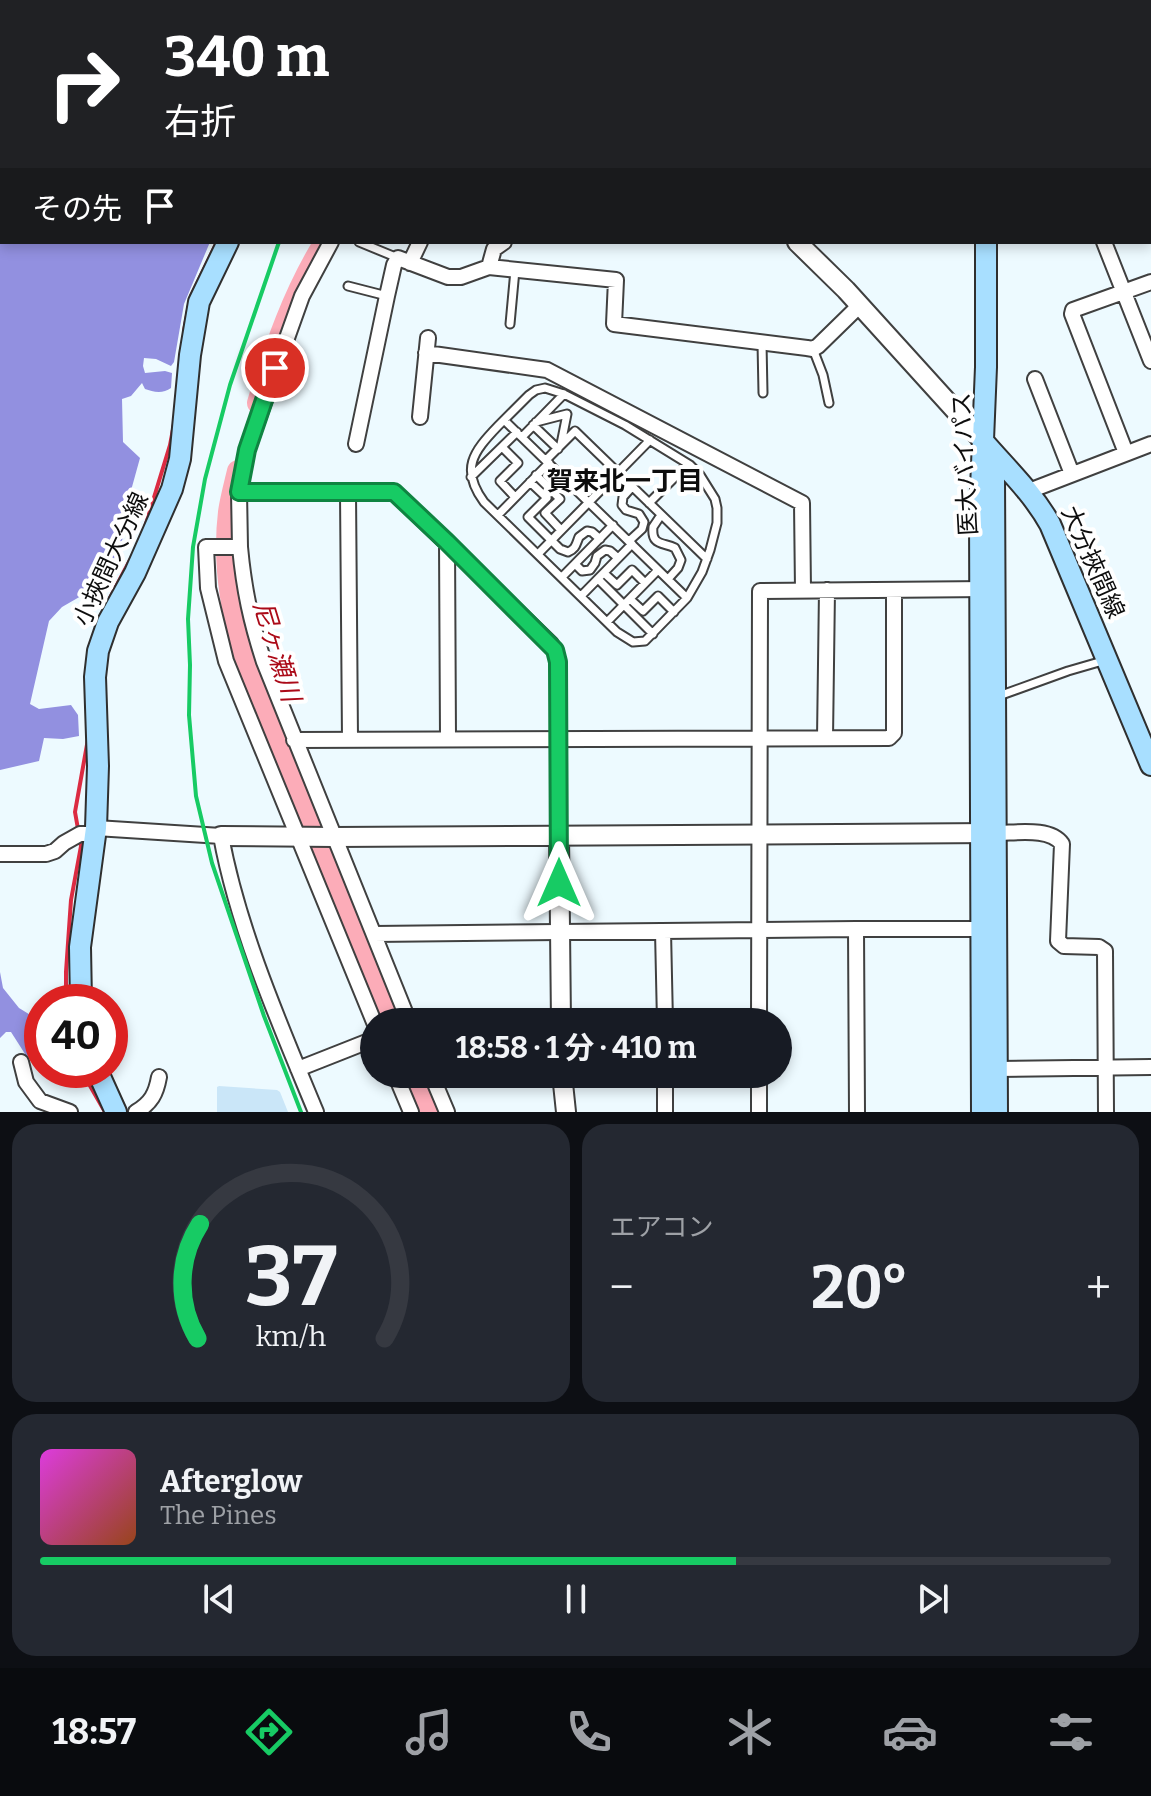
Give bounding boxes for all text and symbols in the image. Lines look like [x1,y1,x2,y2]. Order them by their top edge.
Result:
text: 340 m [164,24,329,91]
icon: right [32,32,136,136]
text: 右折 [164,100,236,144]
icon: arrive [138,184,182,228]
text: その先 [32,191,122,227]
pin [241,334,309,402]
icon: arrive [253,346,297,390]
street label: 医大バイパス [947,392,983,536]
district label: 賀来北一丁目 [547,466,703,497]
street label: 小挾間大分線 [68,488,154,630]
street label: 大分挾間線 [1056,501,1130,623]
water label: 尼ヶ瀬川 [246,597,307,708]
position arrow [517,841,601,925]
speed limit sign: 40 [24,984,128,1088]
text: 18:58 · 1 分 · 410 m [456,1030,696,1066]
text: エアコン [610,1212,714,1243]
text: 37 [244,1227,337,1327]
text: 20° [811,1252,909,1324]
text: − [610,1261,634,1314]
text: + [1086,1261,1111,1314]
text: km/h [255,1319,326,1354]
text: Afterglow [160,1464,302,1500]
text: The Pines [160,1500,277,1531]
icon: previous [197,1577,241,1621]
icon: pause [554,1577,598,1621]
icon: next [911,1577,955,1621]
icon: directions [241,1704,297,1760]
icon: music [401,1704,457,1760]
icon: phone [561,1704,617,1760]
icon: climate [722,1704,778,1760]
icon: car [882,1704,938,1760]
icon: filters [1043,1704,1099,1760]
text: 18:57 [52,1710,136,1754]

